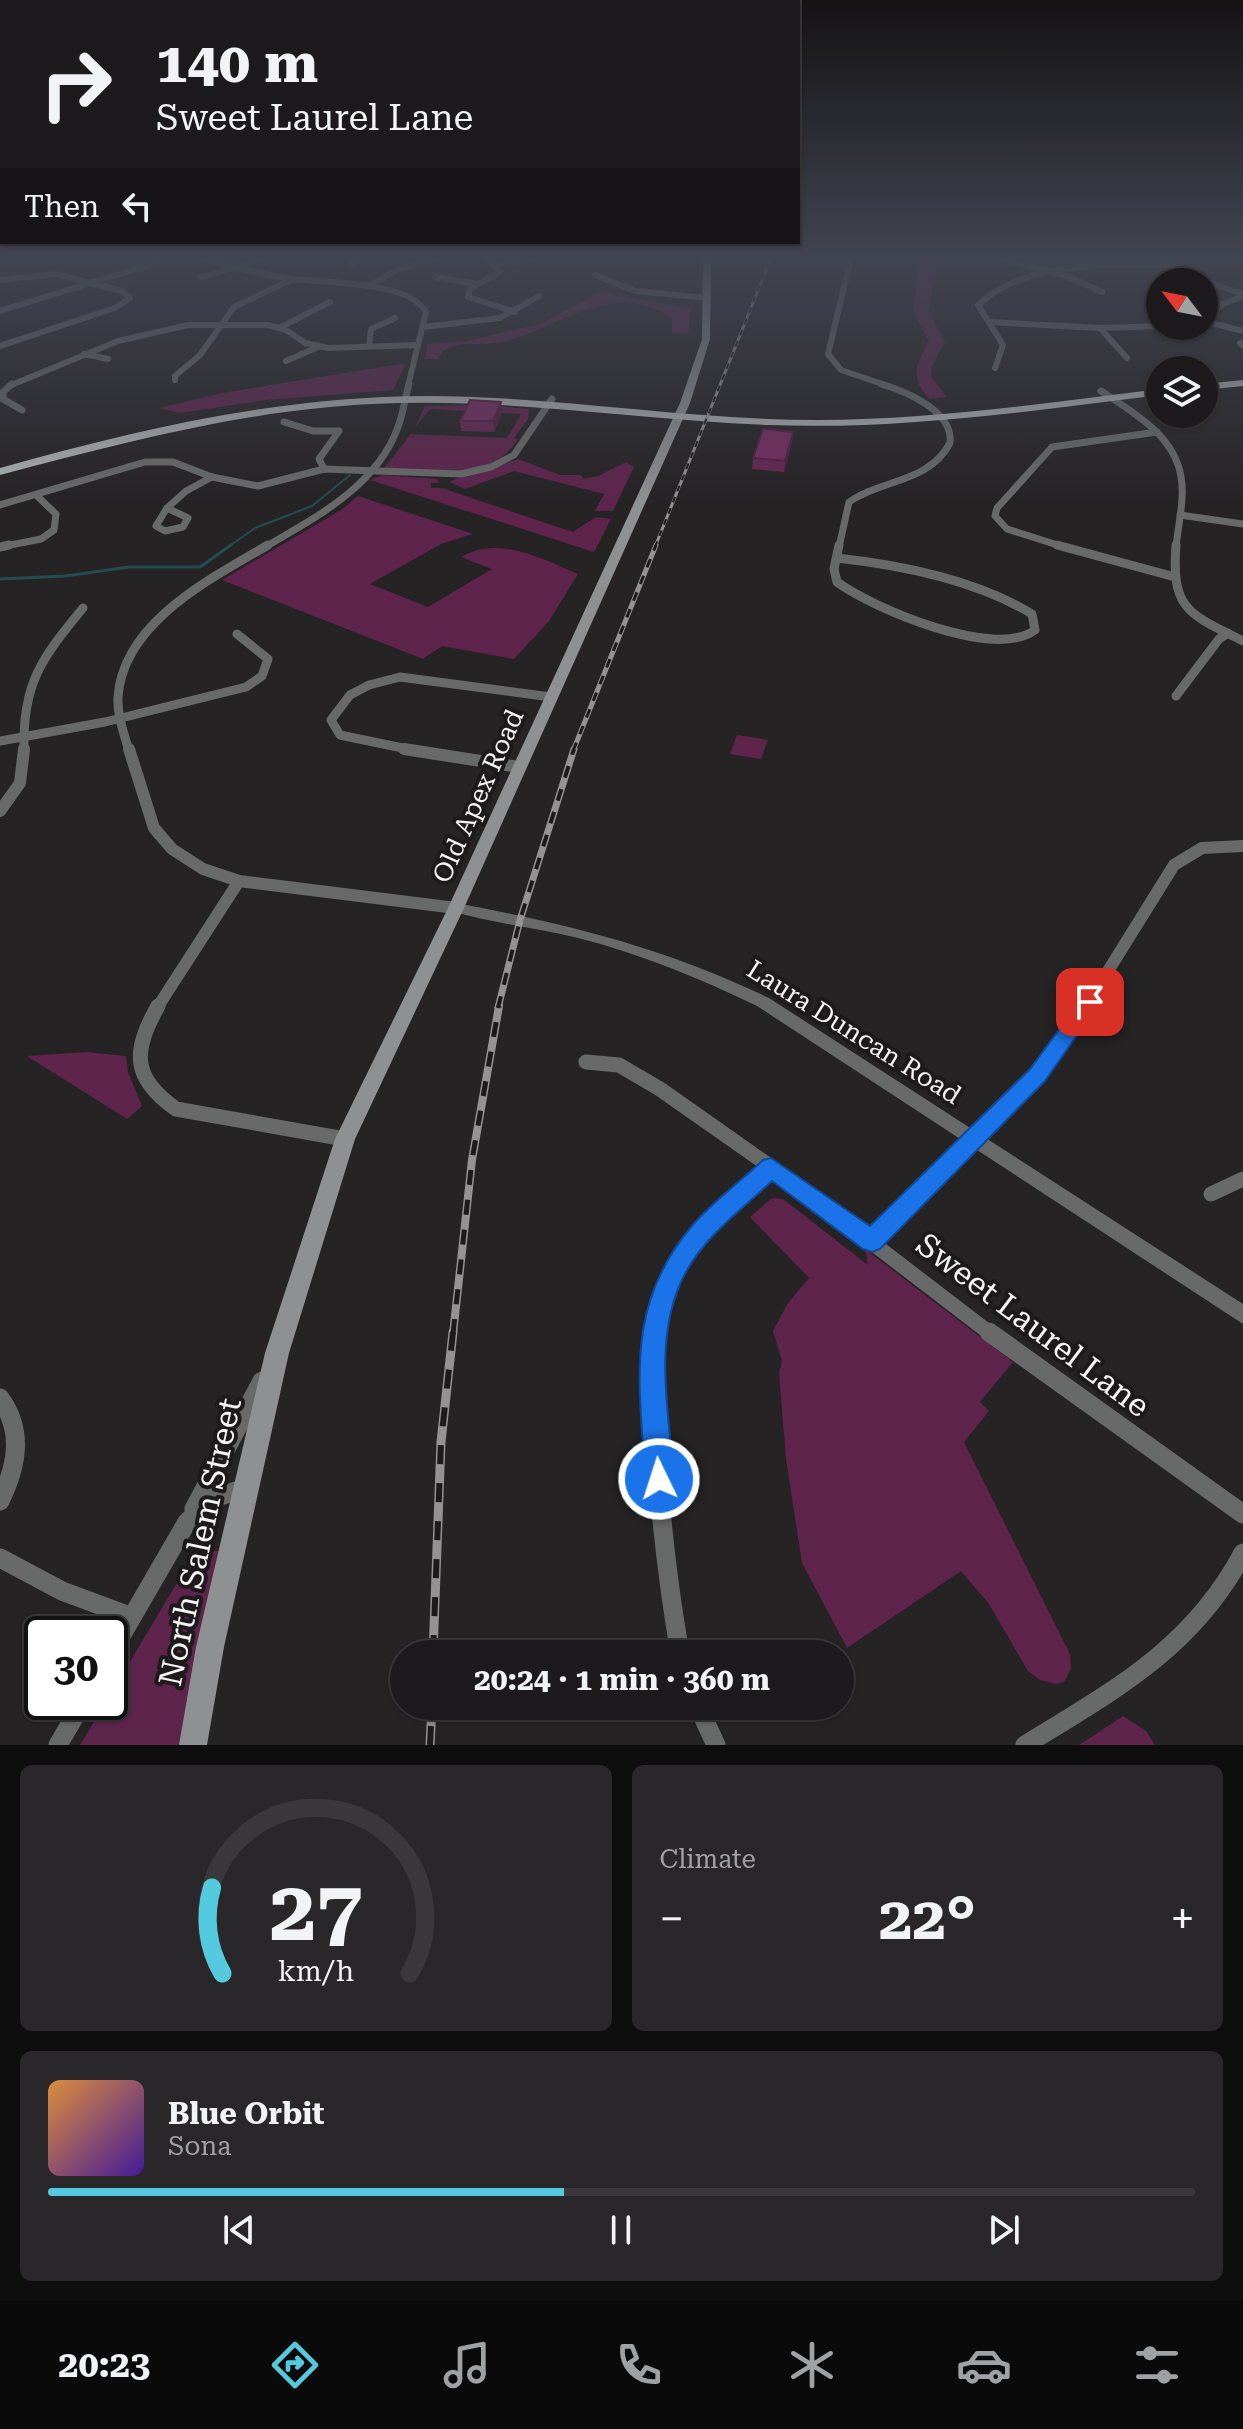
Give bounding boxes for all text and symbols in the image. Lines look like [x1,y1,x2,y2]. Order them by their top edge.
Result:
text: 140 m [156,30,318,96]
icon: right [24,32,128,136]
text: Sweet Laurel Lane [156,97,473,139]
icon: left [115,184,159,228]
text: Then [24,189,99,224]
north arrow [1146,268,1218,340]
map controls [1146,268,1218,428]
button: layers [1146,356,1218,428]
street label: Old Apex Road [426,704,530,887]
street label: Laura Duncan Road [741,954,967,1110]
pin [1056,968,1124,1036]
icon: arrive [1068,980,1112,1024]
street label: Sweet Laurel Lane [909,1225,1157,1425]
street label: North Salem Street [151,1395,249,1689]
position arrow [617,1437,701,1521]
speed limit sign: 30 [24,1616,128,1720]
text: 20:24 · 1 min · 360 m [474,1662,770,1697]
text: Climate [660,1844,756,1874]
text: 27 [269,1863,362,1960]
text: 22° [879,1883,976,1954]
text: − [660,1893,684,1945]
text: + [1170,1893,1195,1945]
text: km/h [277,1954,354,1988]
text: Blue Orbit [168,2096,324,2131]
text: Sona [168,2131,231,2161]
icon: previous [217,2208,261,2252]
icon: pause [599,2208,643,2252]
icon: next [982,2208,1026,2252]
icon: directions [267,2337,323,2393]
icon: music [439,2337,495,2393]
icon: phone [611,2337,667,2393]
icon: climate [784,2337,840,2393]
icon: car [956,2337,1012,2393]
icon: filters [1129,2337,1185,2393]
text: 20:23 [58,2344,150,2386]

